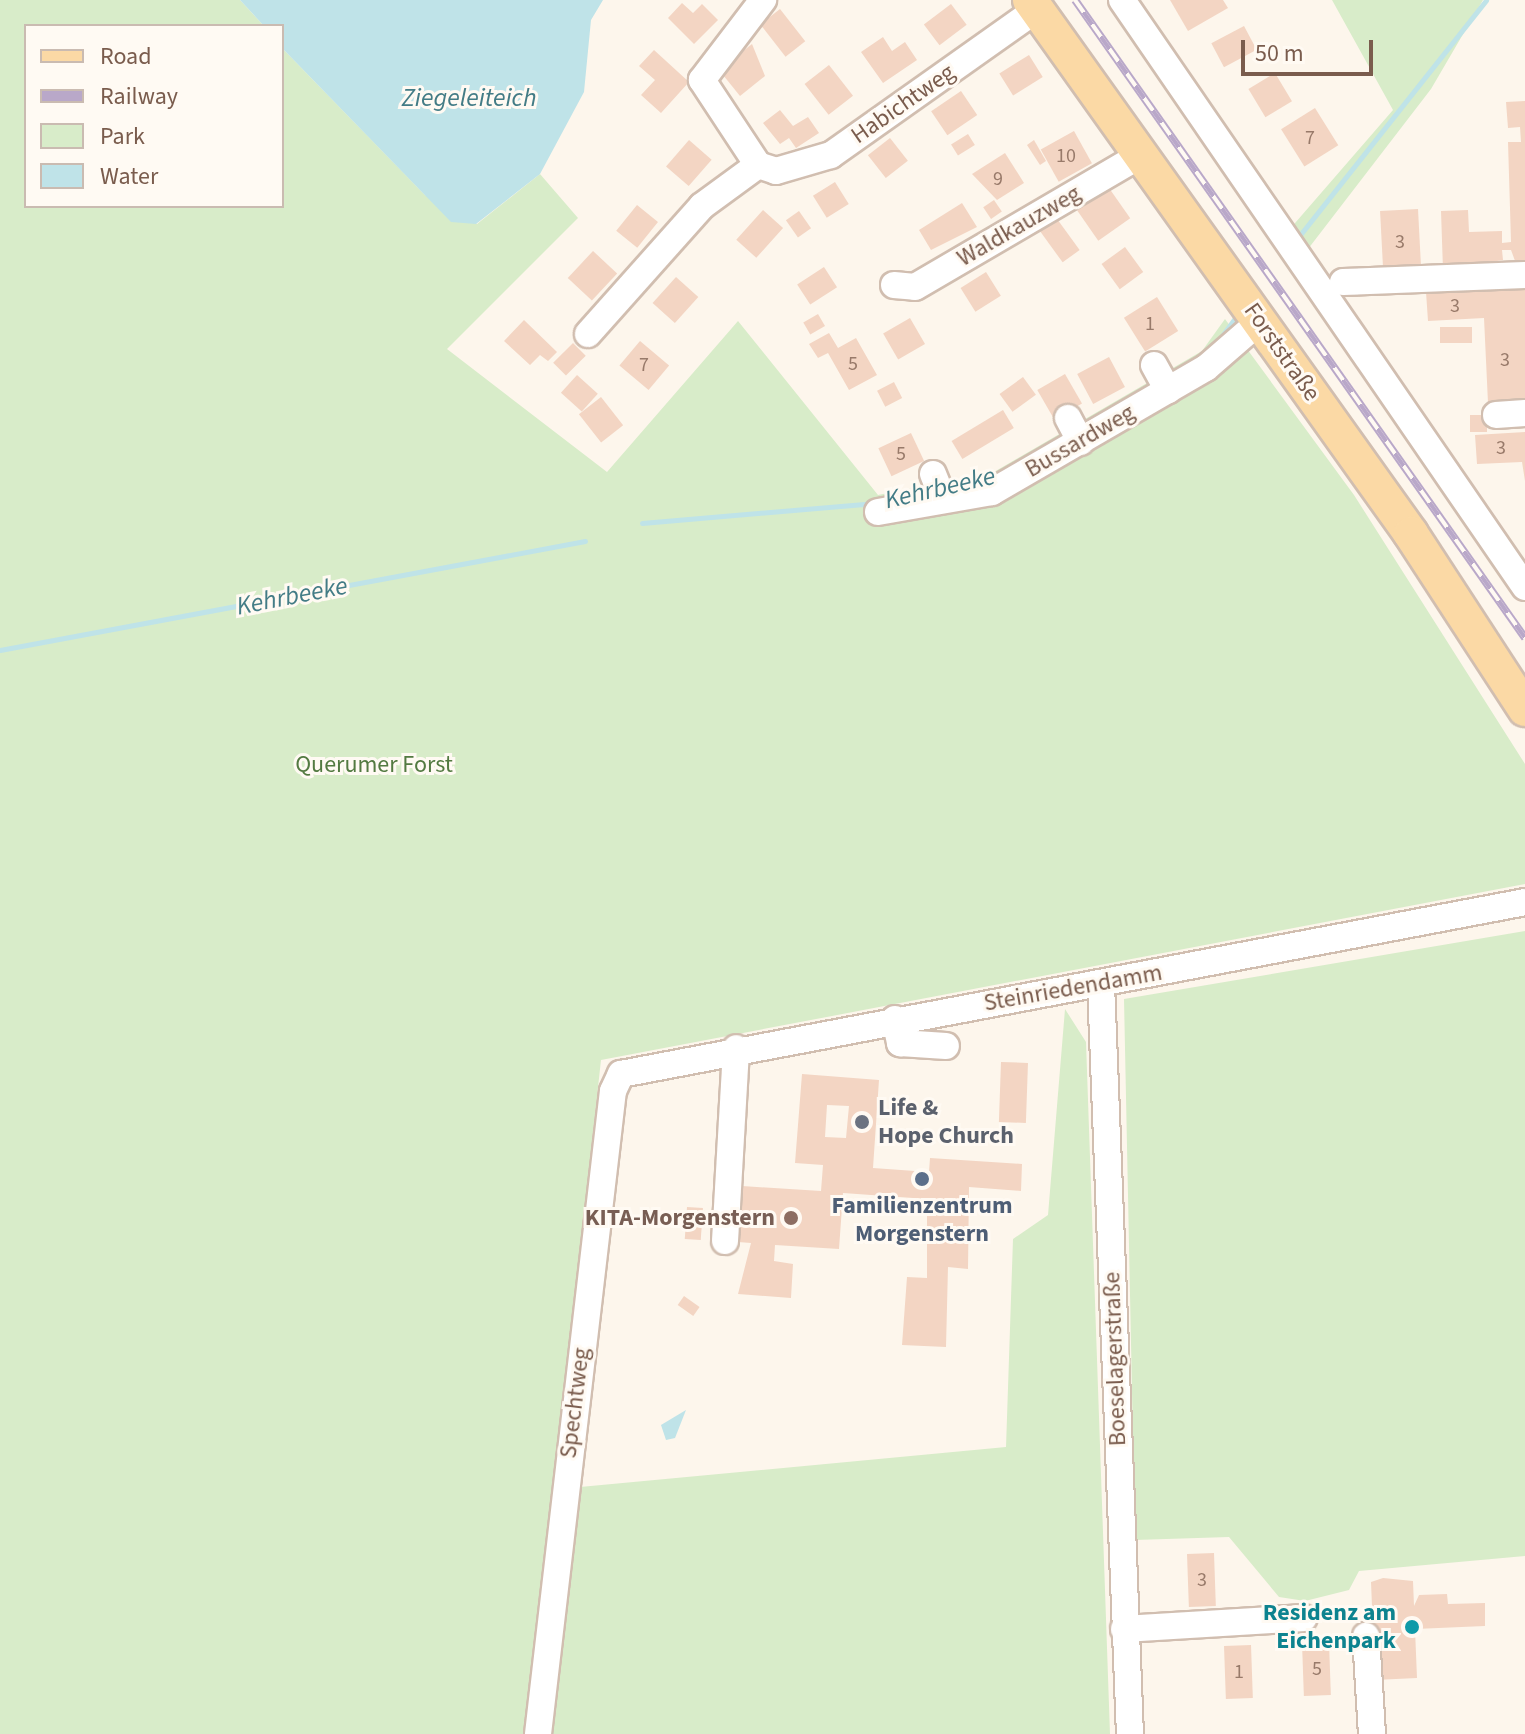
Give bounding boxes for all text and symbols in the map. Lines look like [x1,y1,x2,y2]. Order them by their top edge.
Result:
legend [24,24,284,208]
scale bar [1245,24,1377,74]
text: 50 m [1255,36,1304,71]
text: Road [100,39,152,74]
street label: Habichtweg [846,58,960,150]
text: Railway [100,79,178,114]
water label: Ziegeleiteich [402,82,536,114]
text: Park [100,119,145,154]
house number: 7 [1305,126,1315,150]
house number: 10 [1056,144,1076,168]
text: Water [100,159,158,194]
house number: 9 [993,167,1003,191]
street label: Waldkauzweg [952,179,1086,273]
house number: 3 [1395,230,1405,254]
house number: 3 [1450,294,1460,318]
street label: Forststraße [1238,297,1326,407]
house number: 1 [1145,312,1155,336]
house number: 3 [1500,348,1510,372]
house number: 5 [848,352,858,376]
house number: 7 [639,353,649,377]
street label: Bussardweg [1020,398,1140,484]
house number: 3 [1496,436,1506,460]
house number: 5 [896,442,906,466]
water label: Kehrbeeke [882,460,998,516]
water label: Kehrbeeke [234,570,350,622]
park label: Querumer Forst [295,751,453,779]
street label: Steinriedendamm [982,958,1164,1018]
place label: Life & Hope Church [878,1094,1014,1150]
marker: Life & Hope Church [853,1113,871,1131]
marker: Familienzentrum Morgenstern [913,1170,931,1188]
place label: Familienzentrum Morgenstern [831,1192,1013,1248]
place label: KITA-Morgenstern [585,1204,775,1232]
marker: KITA-Morgenstern [782,1209,800,1227]
street label: Boeselagerstraße [1098,1271,1132,1447]
street label: Spechtweg [554,1346,596,1460]
house number: 3 [1197,1568,1207,1592]
place label: Residenz am Eichenpark [1263,1599,1396,1655]
marker: Residenz am Eichenpark [1403,1618,1421,1636]
house number: 5 [1312,1657,1322,1681]
house number: 1 [1234,1660,1244,1684]

